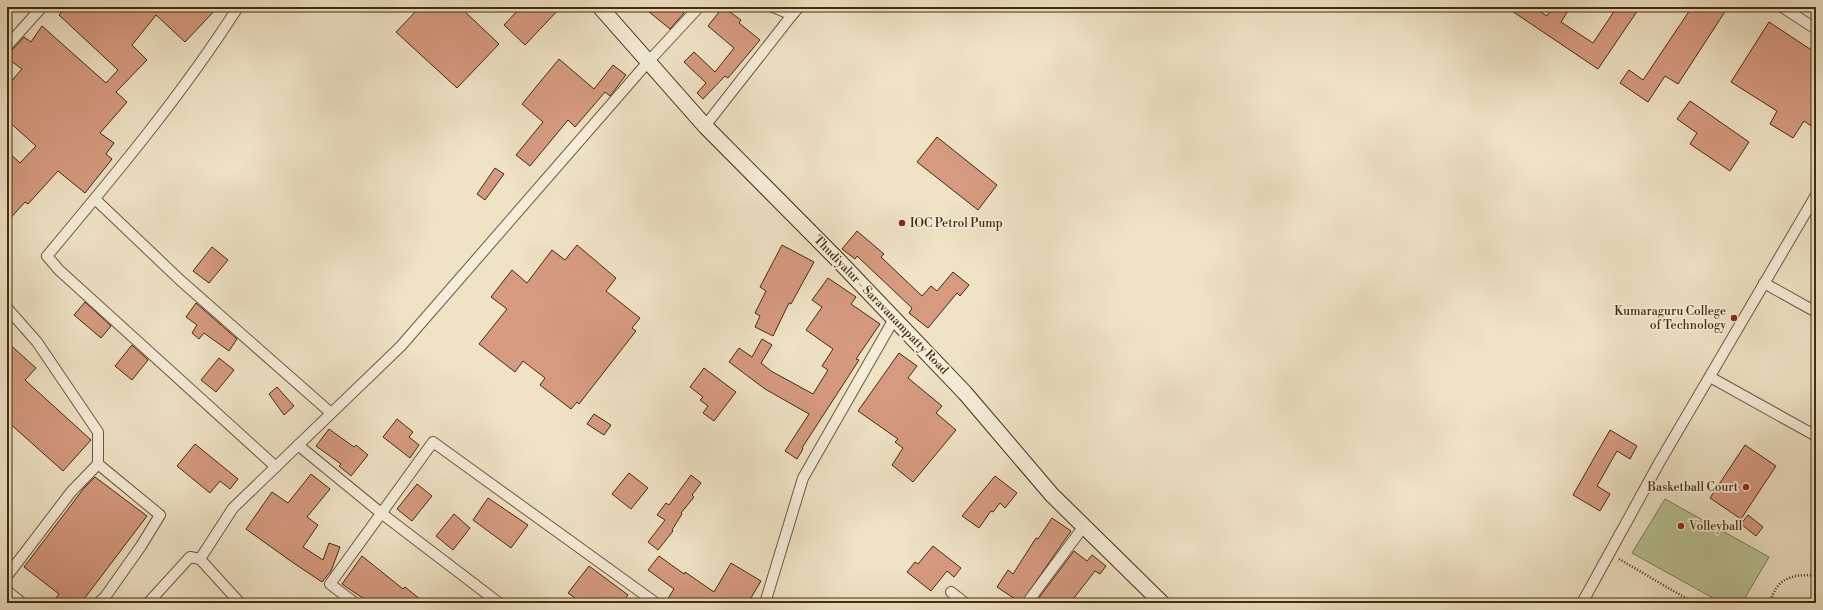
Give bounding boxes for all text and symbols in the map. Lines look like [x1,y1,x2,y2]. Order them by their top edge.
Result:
place label: IOC Petrol Pump [910,216,1003,231]
marker: IOC Petrol Pump [897,218,907,228]
street label: Thudiyalur - Saravanampatty Road [810,232,952,378]
place label: Kumaraguru College of Technology [1614,304,1726,333]
marker: Kumaraguru College of Technology [1729,313,1739,323]
place label: Basketball Court [1647,480,1739,495]
marker: Basketball Court [1741,482,1751,492]
place label: Volleyball [1688,519,1743,534]
marker: Volleyball [1676,521,1686,531]

